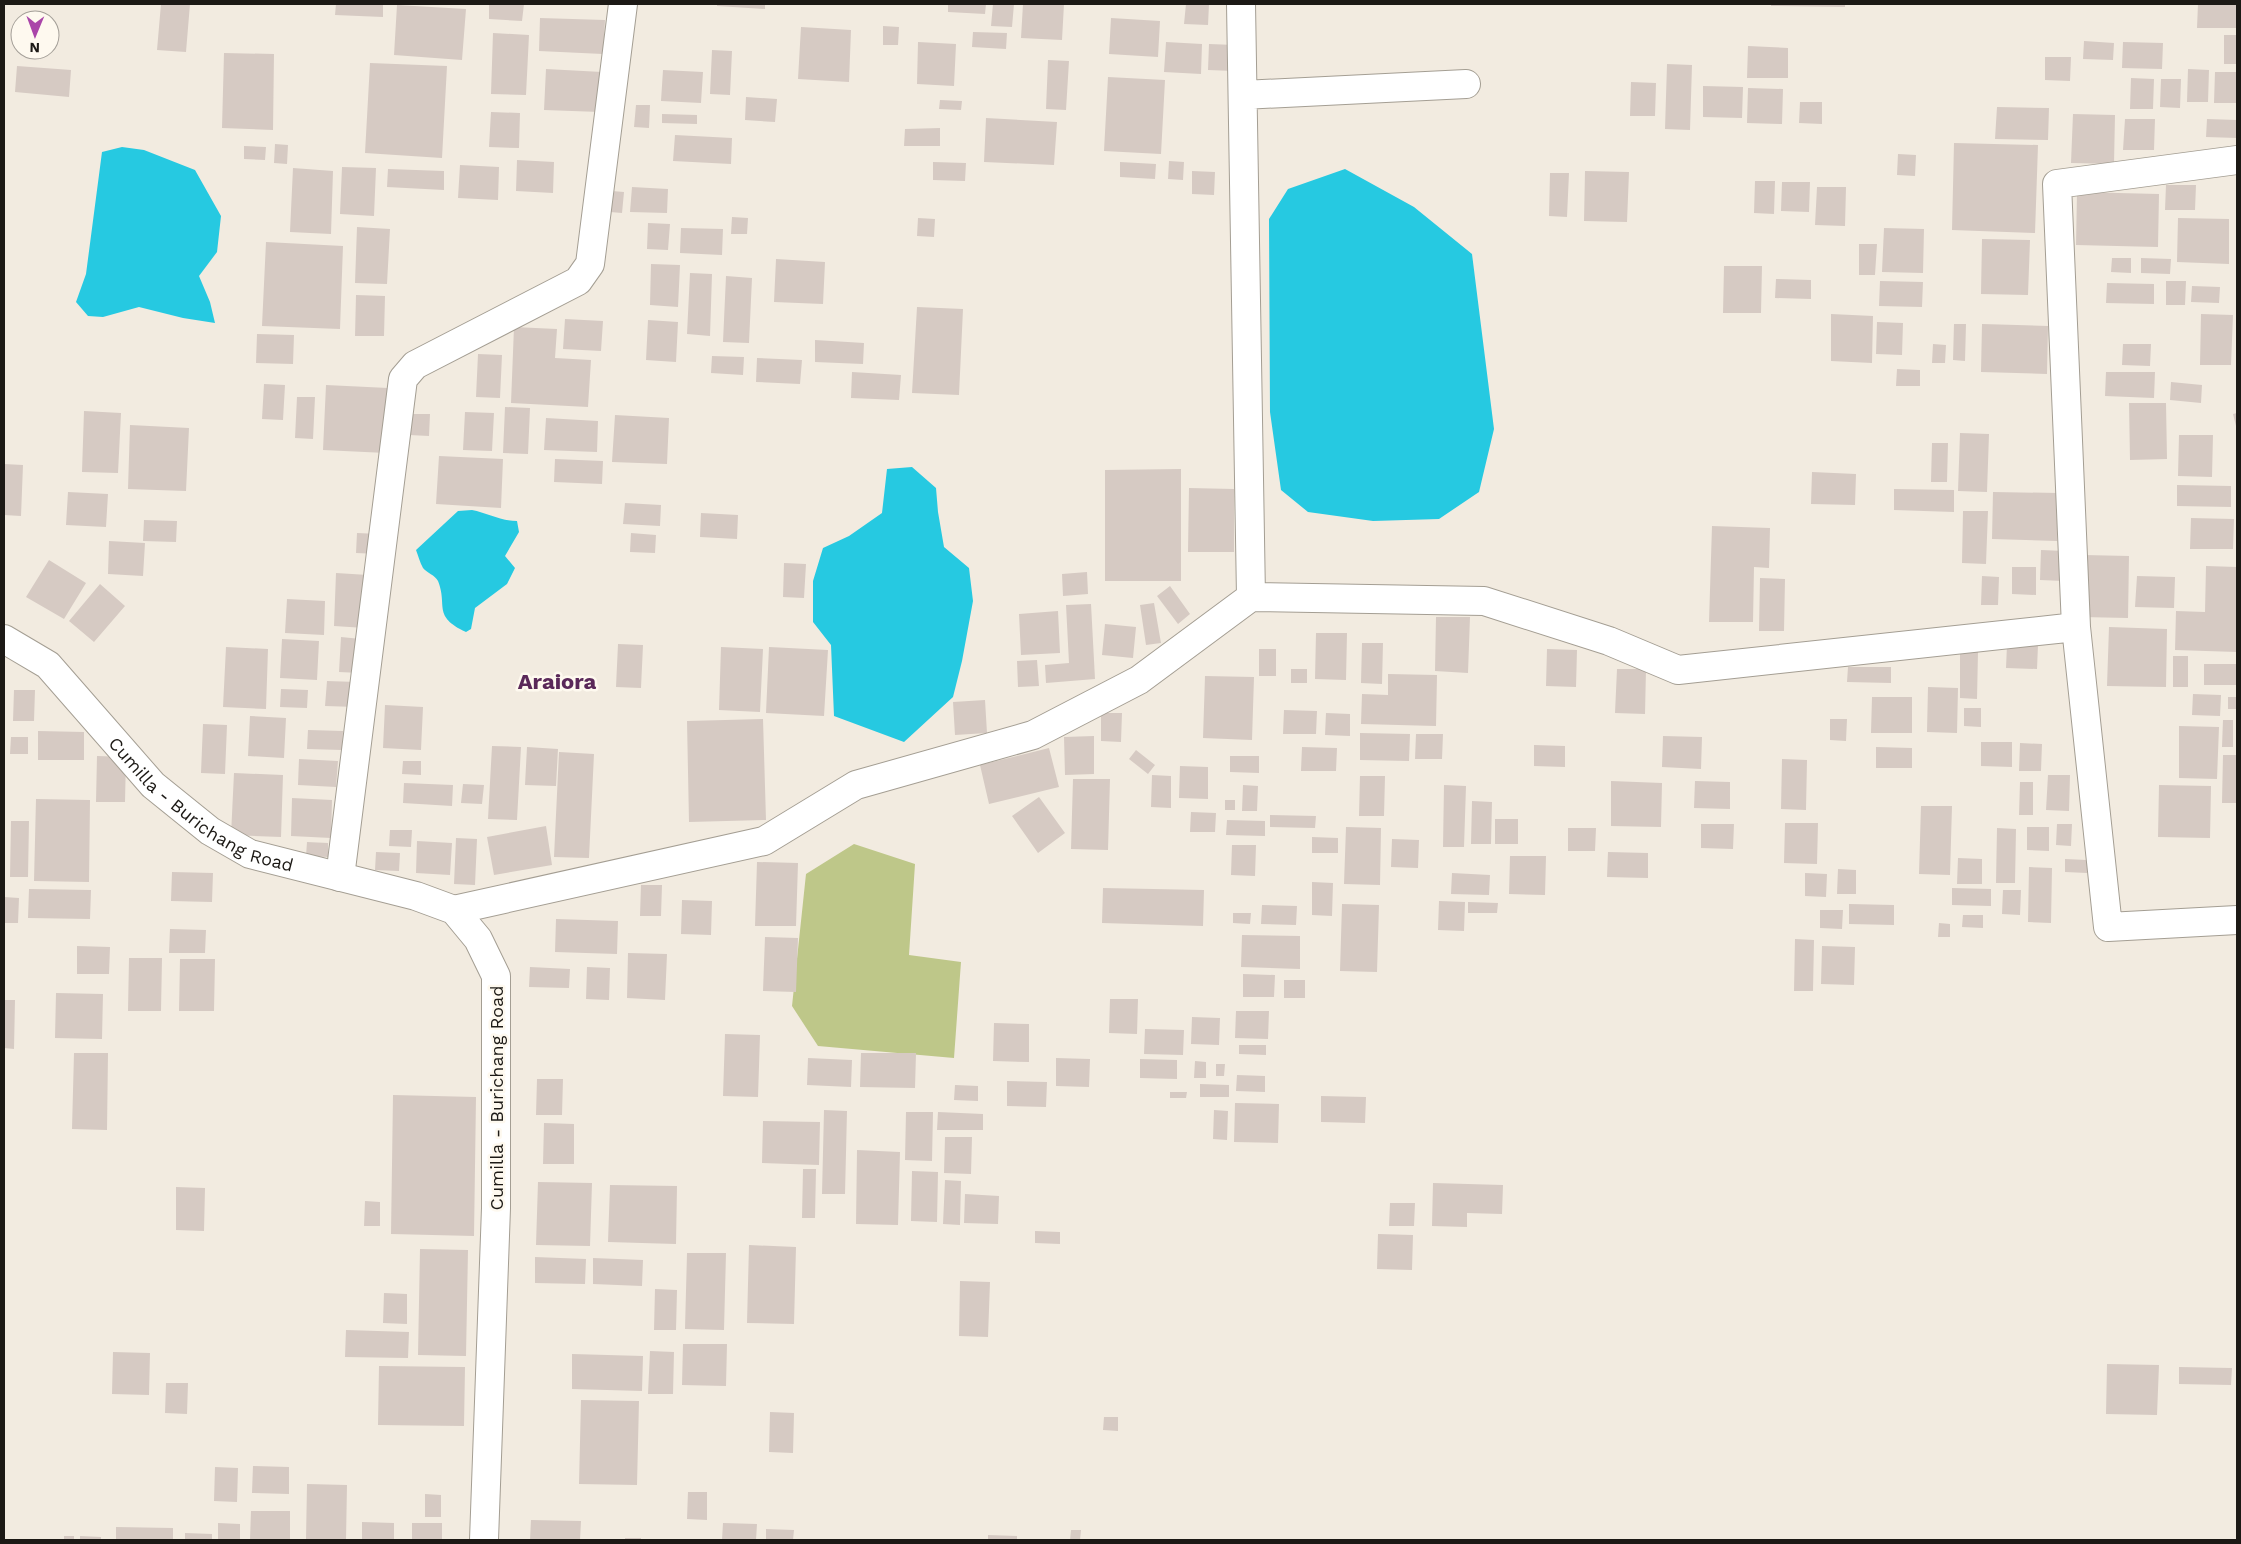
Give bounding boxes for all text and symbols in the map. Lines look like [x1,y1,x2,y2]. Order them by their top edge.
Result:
north arrow [10,10,60,60]
text: N [29,40,40,56]
district label: Araiora [518,669,597,694]
street label: Cumilla - Burichang Road [105,732,296,875]
street label: Cumilla - Burichang Road [486,986,507,1210]

